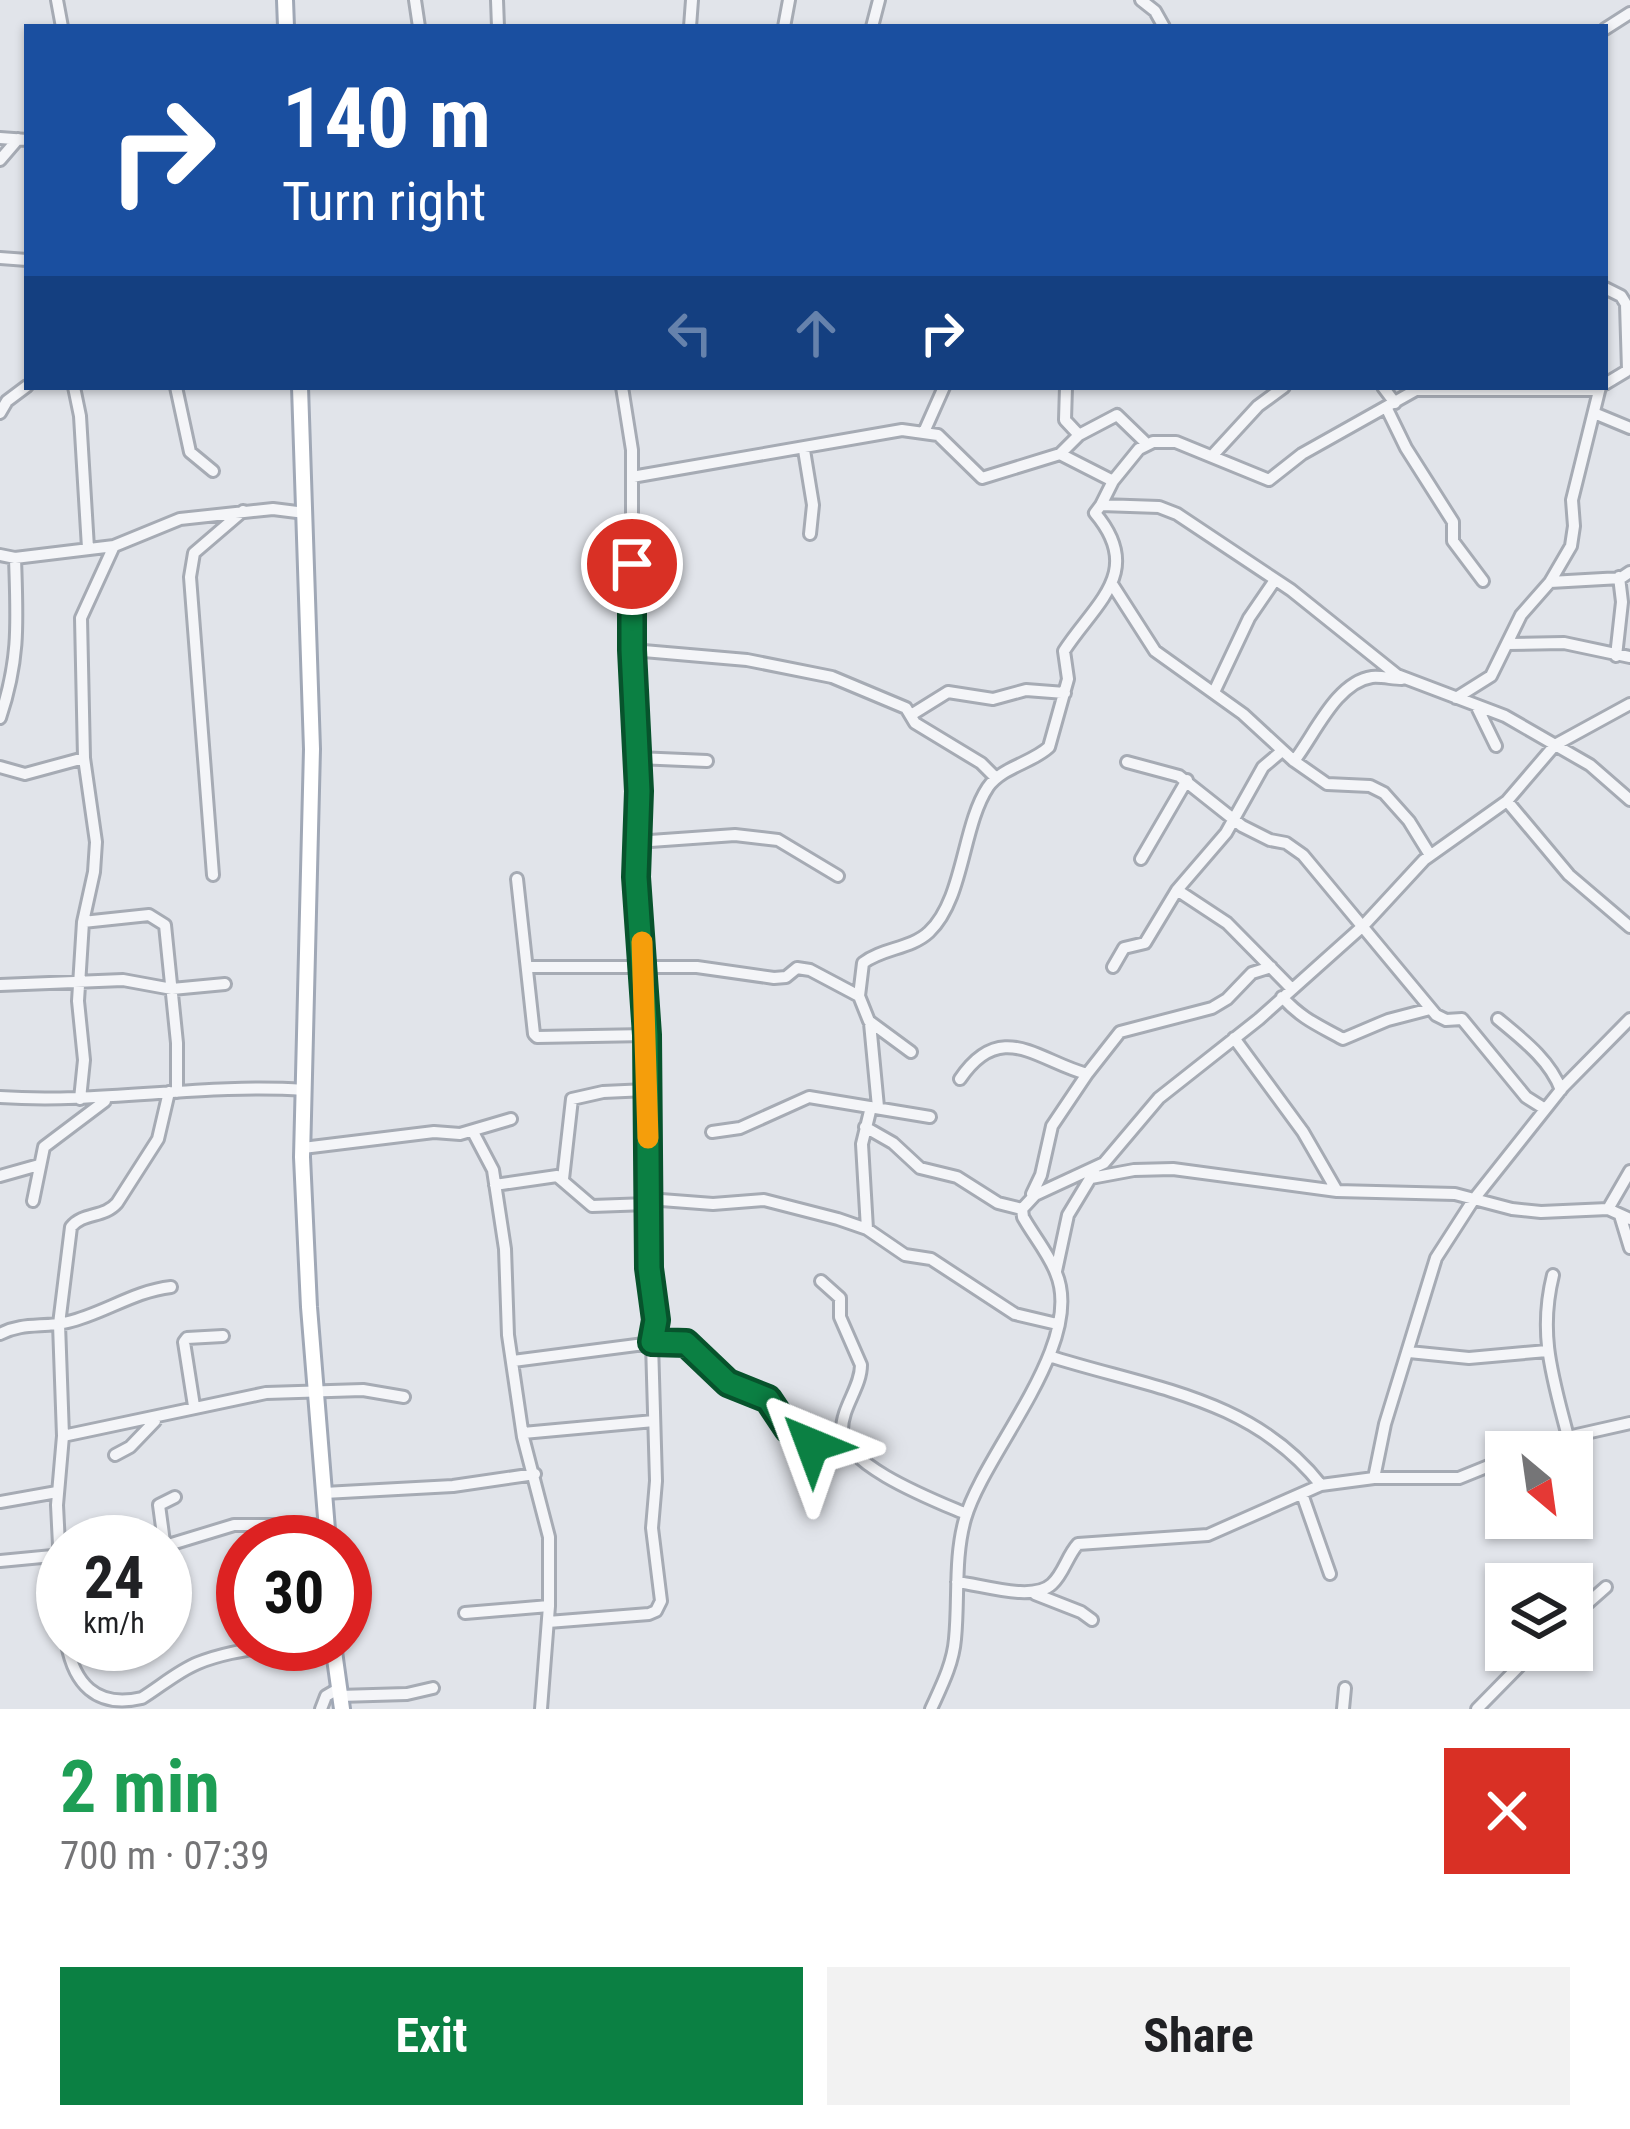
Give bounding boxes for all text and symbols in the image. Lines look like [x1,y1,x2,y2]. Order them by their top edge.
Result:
text: 140 m [282,69,491,168]
icon: right [84,72,240,228]
text: Turn right [282,170,486,233]
icon: left [657,300,723,366]
icon: ahead [783,300,849,366]
icon: right [909,300,975,366]
pin [581,513,683,615]
icon: arrive [599,531,665,597]
position arrow [749,1382,875,1508]
north arrow [1485,1431,1593,1539]
map controls [1485,1431,1593,1671]
speed limit sign: 30 [216,1515,372,1671]
text: 24 [84,1542,144,1613]
button: layers [1485,1563,1593,1671]
text: km/h [83,1605,145,1640]
text: 2 min [60,1745,220,1830]
button: close [1444,1748,1570,1874]
text: 700 m · 07:39 [60,1833,270,1879]
button: Exit [60,1967,803,2105]
button: Share [827,1967,1570,2105]

